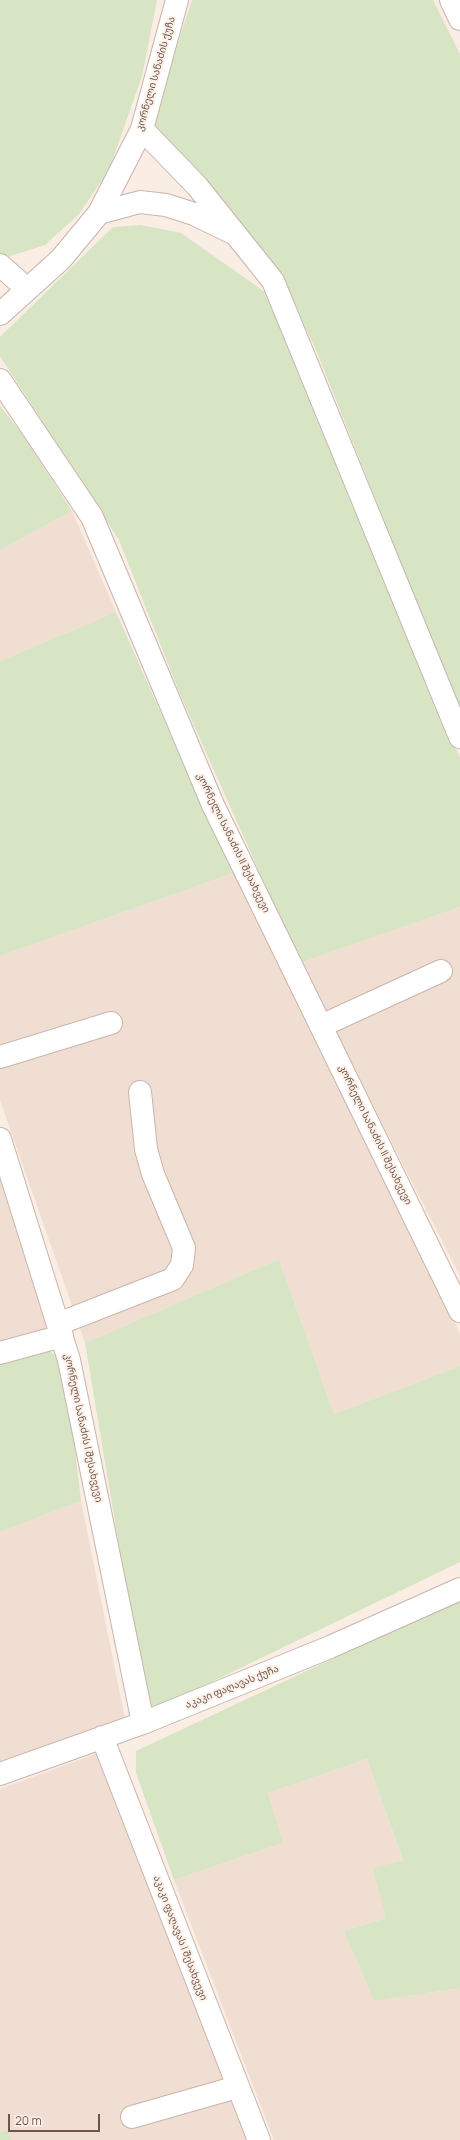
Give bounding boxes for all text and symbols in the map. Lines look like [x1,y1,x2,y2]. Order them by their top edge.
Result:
street label: კორნელი სანაძის ქუჩა [134,15,178,133]
street label: კორნელი სანაძის II შესახვევი [194,771,272,915]
street label: კორნელი სანაძის II შესახვევი [336,1063,414,1207]
street label: კორნელი სანაძის I შესახვევი [61,1353,105,1503]
street label: აკაკი ფაღავას ქუჩა [184,1663,280,1711]
street label: აკაკი ფაღავას I შესახვევი [151,1874,209,2002]
scale bar [10,2106,102,2132]
text: 20 m [15,2112,42,2129]

